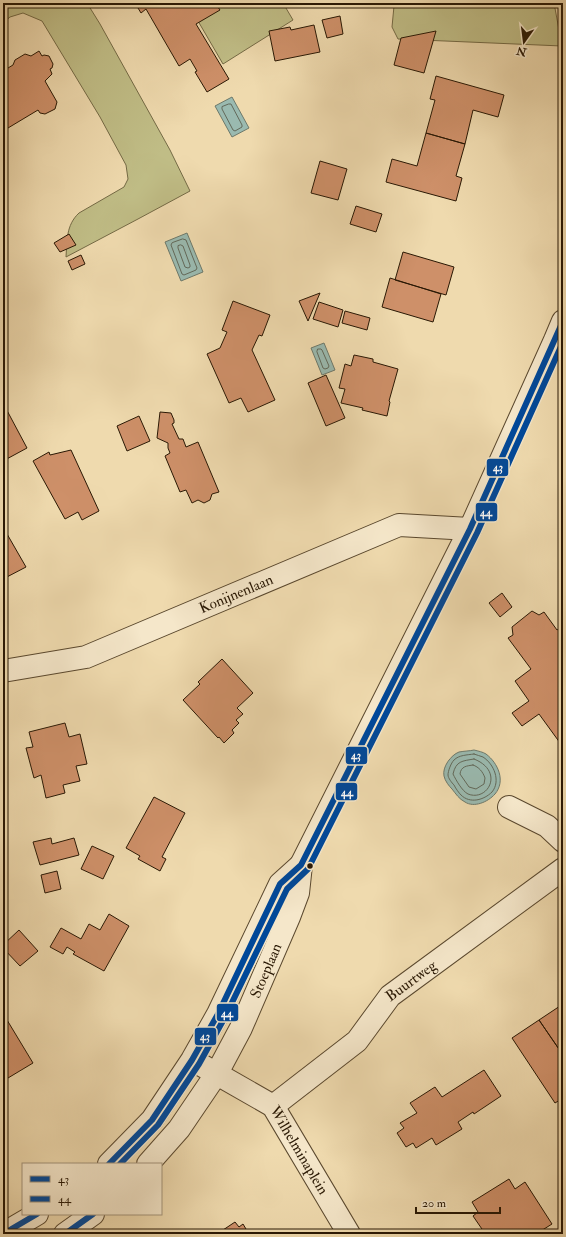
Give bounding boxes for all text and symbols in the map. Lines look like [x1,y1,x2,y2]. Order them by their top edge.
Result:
north arrow [504,22,544,62]
text: N [514,43,529,59]
line badge: 43 [486,458,509,477]
text: 43 [492,461,503,475]
line badge: 44 [475,502,498,522]
text: 44 [479,506,493,520]
street label: Konijnenlaan [196,570,276,618]
line badge: 43 [345,746,368,765]
text: 43 [350,749,361,763]
line badge: 44 [335,782,358,801]
text: 44 [340,786,354,800]
unlabelled marker [305,861,315,871]
street label: Stoeplaan [246,940,286,1001]
street label: Buurtweg [382,955,441,1006]
line badge: 44 [216,1003,239,1022]
text: 44 [220,1007,234,1021]
line badge: 43 [194,1027,217,1046]
text: 43 [199,1030,210,1044]
street label: Wilhelminaplein [265,1101,333,1198]
legend [22,1163,162,1215]
text: 43 [58,1172,69,1187]
scale bar [416,1189,500,1215]
text: 44 [58,1192,71,1207]
text: 20 m [422,1196,447,1211]

